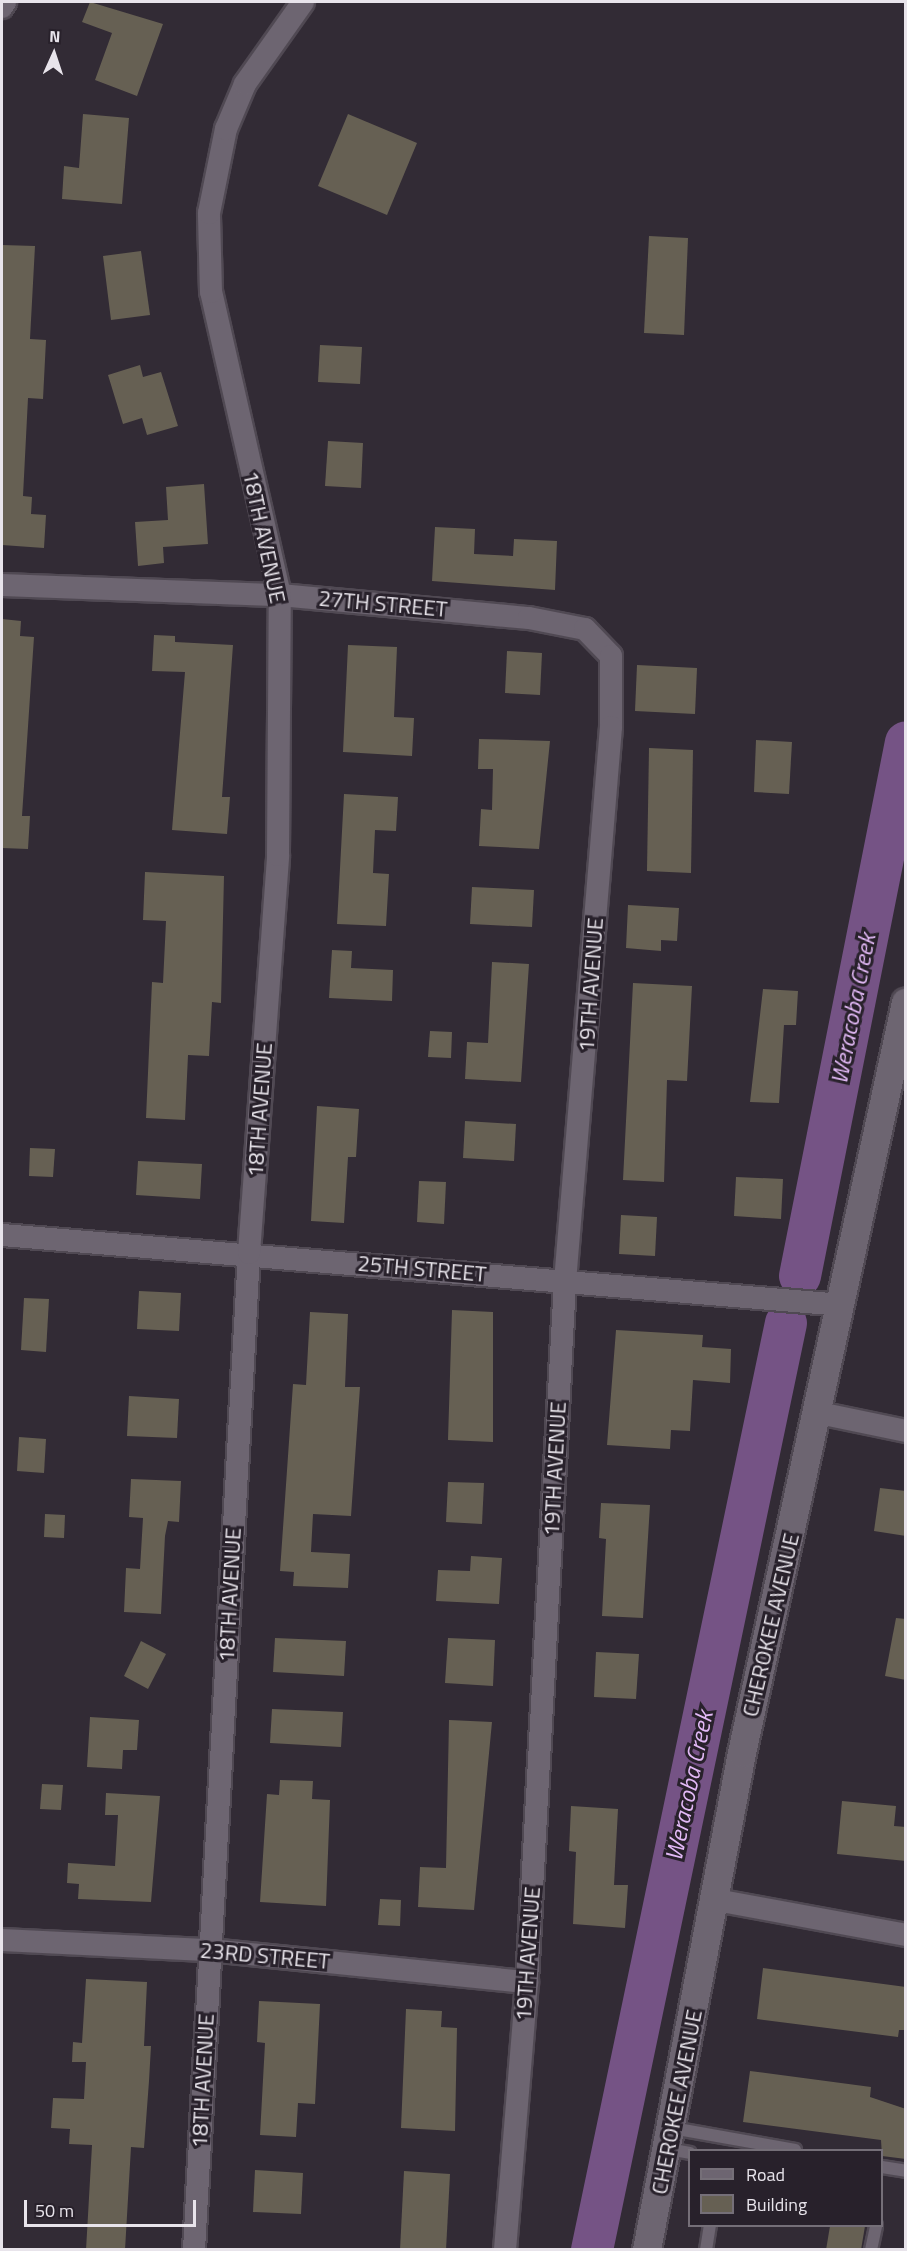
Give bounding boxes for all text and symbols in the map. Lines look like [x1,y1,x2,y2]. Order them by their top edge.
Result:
north arrow [24,24,84,84]
text: N [49,24,61,48]
street label: 18TH AVENUE [237,468,291,606]
street label: 27TH STREET [318,585,448,623]
street label: 19TH AVENUE [573,917,609,1053]
water label: Weracoba Creek [824,931,882,1087]
street label: 18TH AVENUE [242,1042,278,1178]
street label: 25TH STREET [357,1250,487,1288]
street label: 19TH AVENUE [538,1401,572,1537]
street label: 18TH AVENUE [213,1527,247,1663]
street label: CHEROKEE AVENUE [737,1531,805,1719]
water label: Weracoba Creek [659,1708,719,1864]
street label: 19TH AVENUE [510,1886,546,2022]
street label: 23RD STREET [199,1937,331,1975]
street label: CHEROKEE AVENUE [646,2007,708,2197]
street label: 18TH AVENUE [186,2013,220,2149]
legend [688,2149,883,2227]
text: Road [746,2161,785,2188]
scale bar [27,2188,200,2226]
text: Building [746,2191,807,2218]
text: 50 m [35,2197,74,2224]

